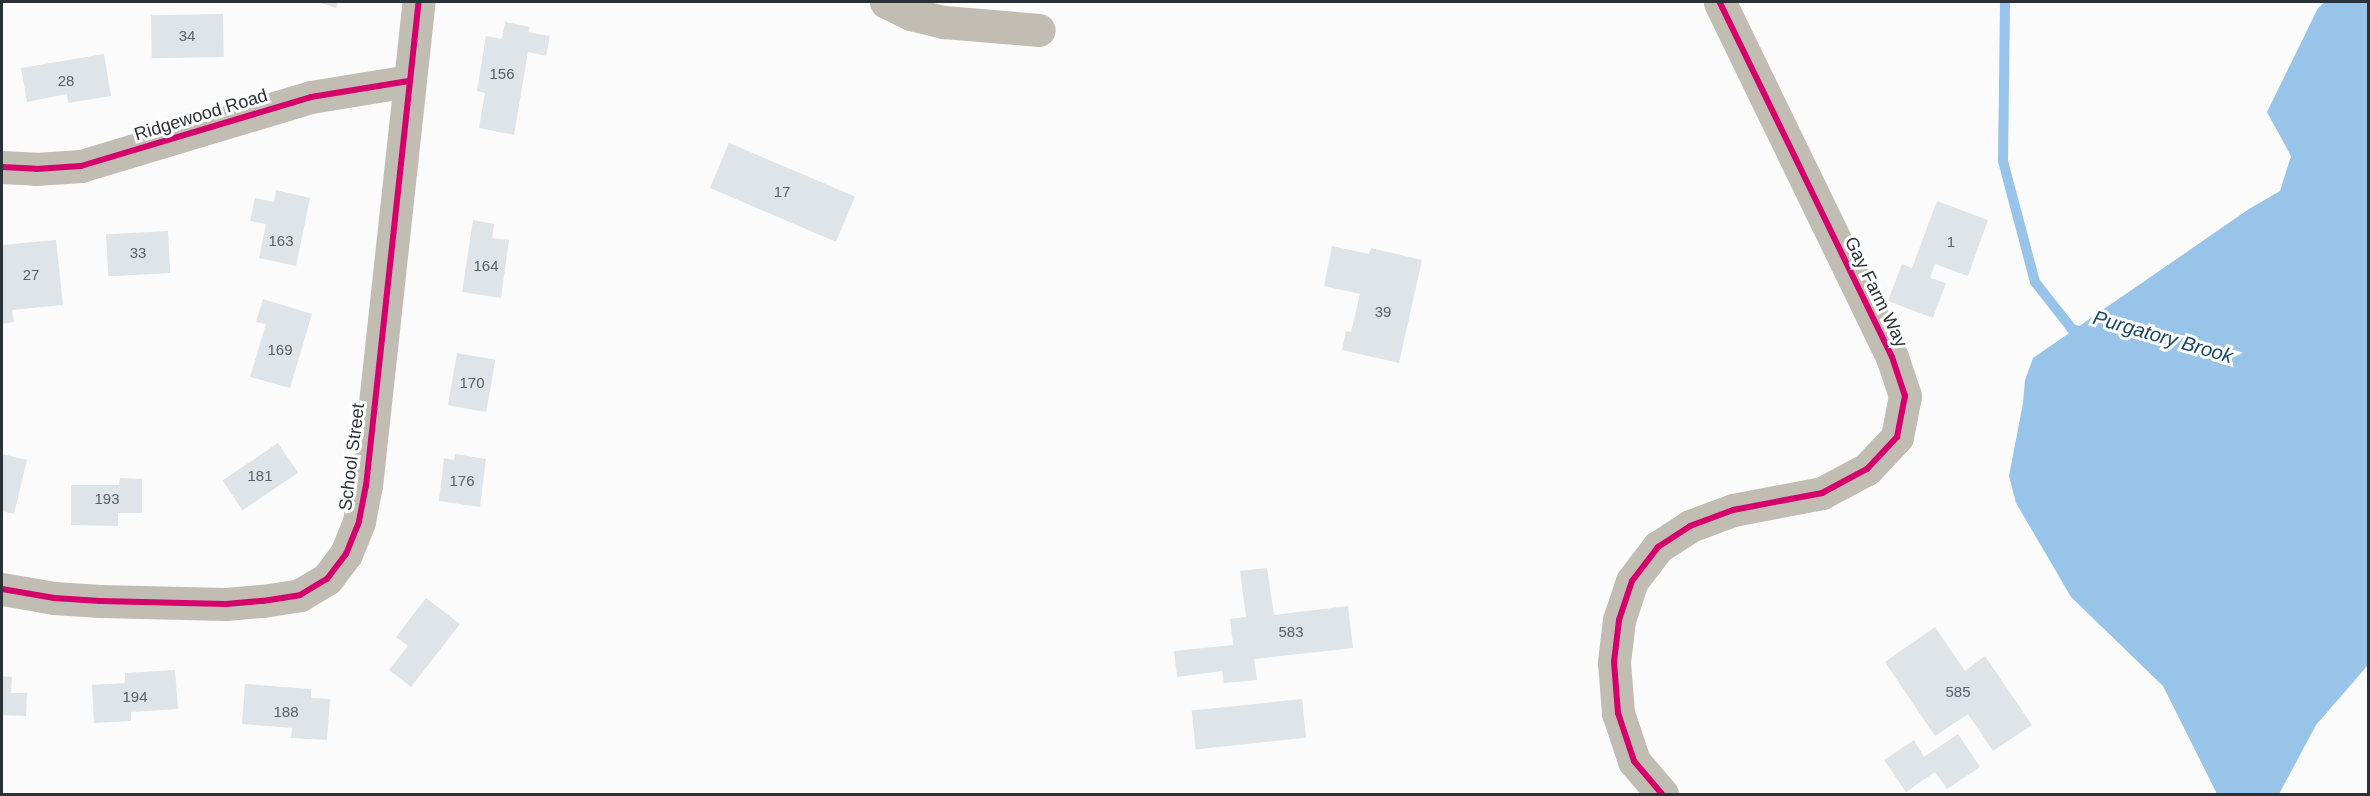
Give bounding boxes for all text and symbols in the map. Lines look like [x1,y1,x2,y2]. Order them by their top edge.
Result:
house number: 34 [179,27,195,45]
house number: 156 [489,65,515,83]
house number: 28 [58,72,74,90]
street label: Ridgewood Road [132,84,270,146]
house number: 17 [774,183,790,201]
house number: 163 [268,232,294,250]
street label: Gay Farm Way [1840,233,1912,351]
house number: 1 [1947,233,1955,251]
house number: 33 [130,244,146,262]
house number: 164 [473,257,499,275]
house number: 27 [23,266,39,284]
house number: 39 [1375,303,1391,321]
water label: Purgatory Brook [2090,306,2236,368]
house number: 169 [267,341,293,359]
house number: 170 [459,374,485,392]
street label: School Street [335,402,369,512]
house number: 181 [247,467,273,485]
house number: 176 [449,472,475,490]
house number: 193 [94,490,120,508]
house number: 583 [1278,623,1304,641]
house number: 585 [1945,683,1971,701]
house number: 194 [122,688,148,706]
house number: 188 [273,703,299,721]

